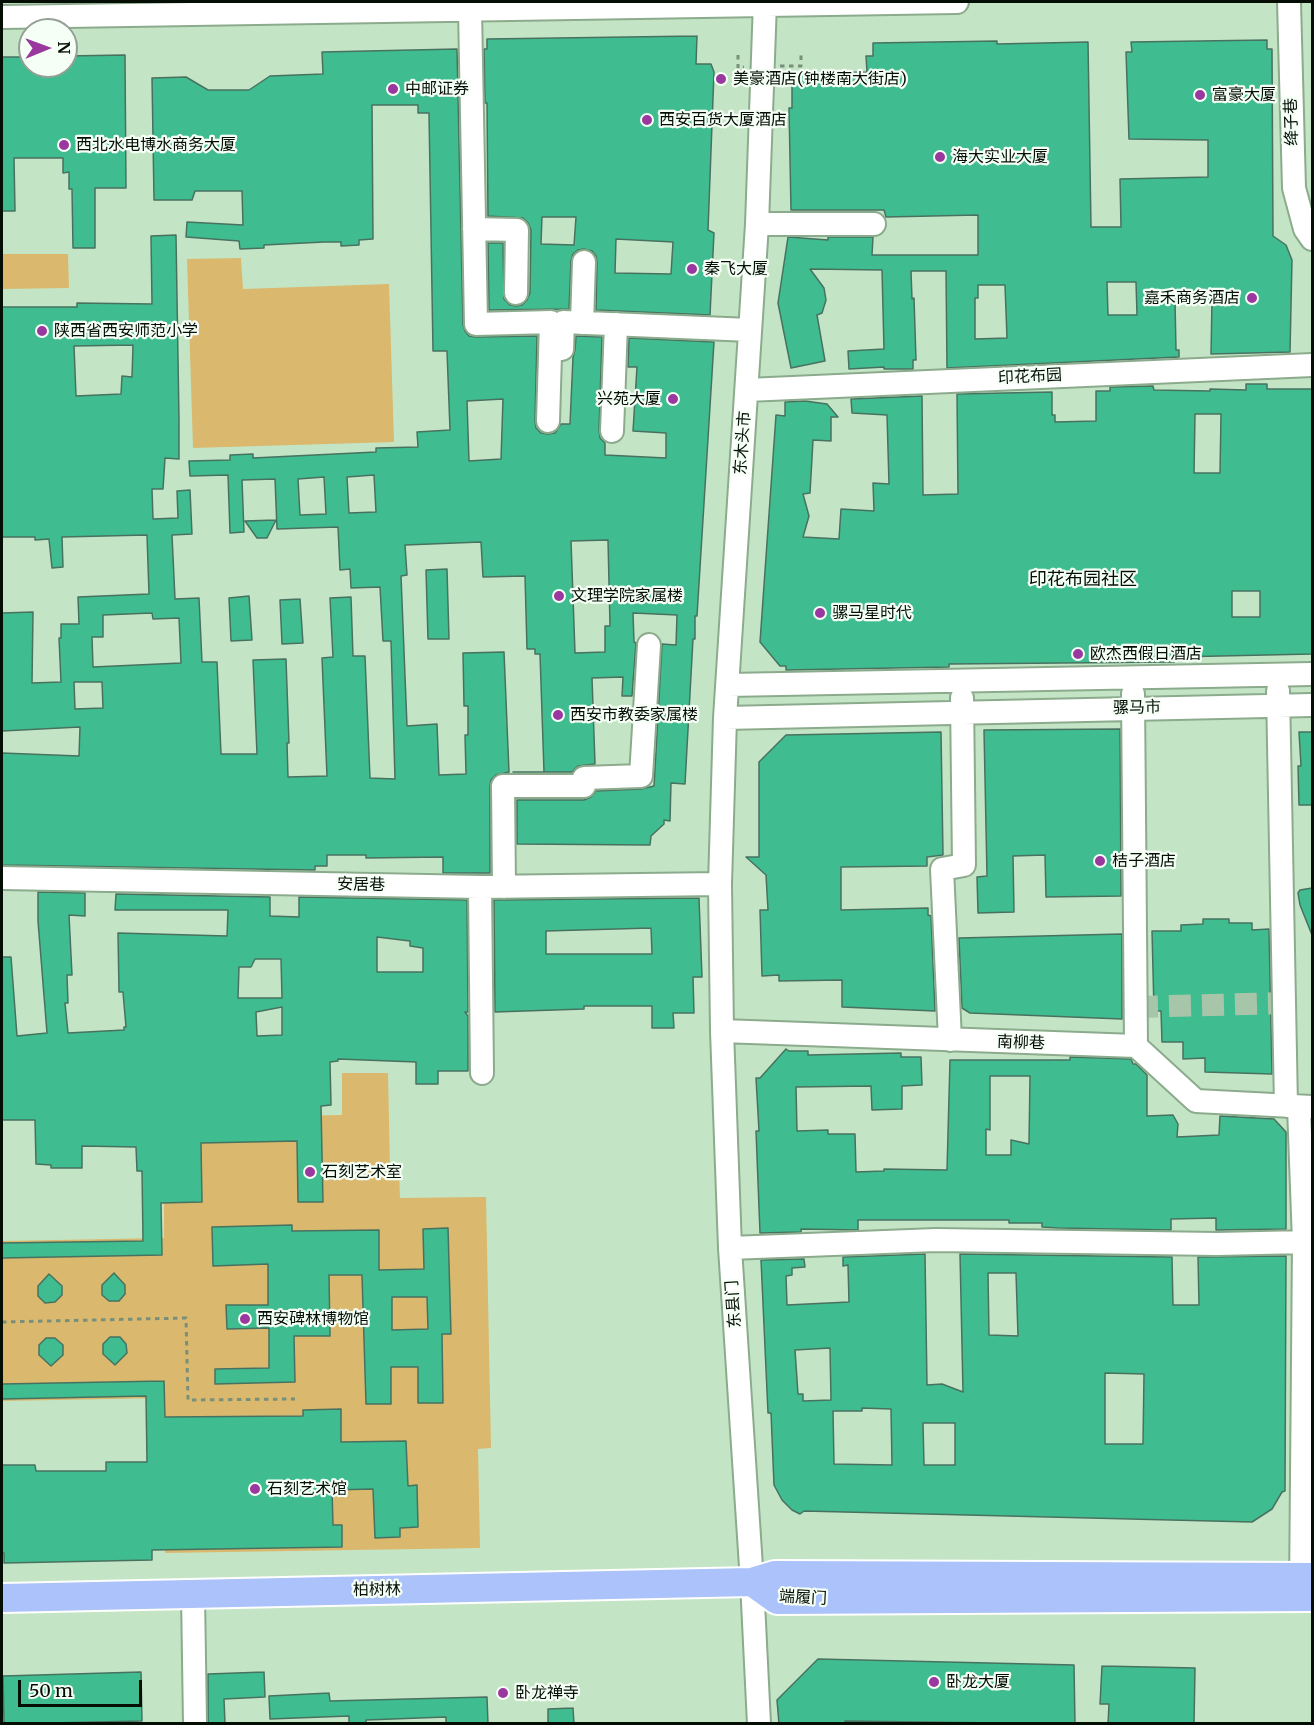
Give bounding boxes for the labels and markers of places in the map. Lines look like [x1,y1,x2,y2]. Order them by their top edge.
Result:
place label: 美豪酒店(钟楼南大街店) [733,69,907,89]
marker: 美豪酒店(钟楼南大街店) [714,72,728,86]
place label: 中邮证券 [405,79,469,99]
marker: 中邮证券 [386,82,400,96]
place label: 富豪大厦 [1212,85,1276,105]
marker: 富豪大厦 [1193,88,1207,102]
place label: 西安百货大厦酒店 [659,110,787,130]
marker: 西安百货大厦酒店 [640,113,654,127]
place label: 西北水电博水商务大厦 [76,135,236,155]
marker: 西北水电博水商务大厦 [57,138,71,152]
place label: 海大实业大厦 [952,147,1048,167]
marker: 海大实业大厦 [933,150,947,164]
place label: 秦飞大厦 [704,259,768,279]
marker: 秦飞大厦 [685,262,699,276]
place label: 嘉禾商务酒店 [1144,288,1240,308]
marker: 嘉禾商务酒店 [1245,291,1259,305]
place label: 陕西省西安师范小学 [54,321,198,341]
marker: 陕西省西安师范小学 [35,324,49,338]
place label: 兴苑大厦 [597,389,661,409]
marker: 兴苑大厦 [666,392,680,406]
place label: 文理学院家属楼 [571,586,683,606]
marker: 文理学院家属楼 [552,589,566,603]
place label: 骡马星时代 [832,603,912,623]
marker: 骡马星时代 [813,606,827,620]
place label: 欧杰西假日酒店 [1090,644,1202,664]
marker: 欧杰西假日酒店 [1071,647,1085,661]
place label: 西安市教委家属楼 [570,705,698,725]
marker: 西安市教委家属楼 [551,708,565,722]
place label: 桔子酒店 [1112,851,1176,871]
marker: 桔子酒店 [1093,854,1107,868]
place label: 石刻艺术室 [322,1162,402,1182]
marker: 石刻艺术室 [303,1165,317,1179]
place label: 西安碑林博物馆 [257,1309,369,1329]
marker: 西安碑林博物馆 [238,1312,252,1326]
place label: 石刻艺术馆 [267,1479,347,1499]
marker: 石刻艺术馆 [248,1482,262,1496]
place label: 卧龙大厦 [946,1672,1010,1692]
marker: 卧龙大厦 [927,1675,941,1689]
place label: 卧龙禅寺 [515,1683,579,1703]
marker: 卧龙禅寺 [496,1686,510,1700]

